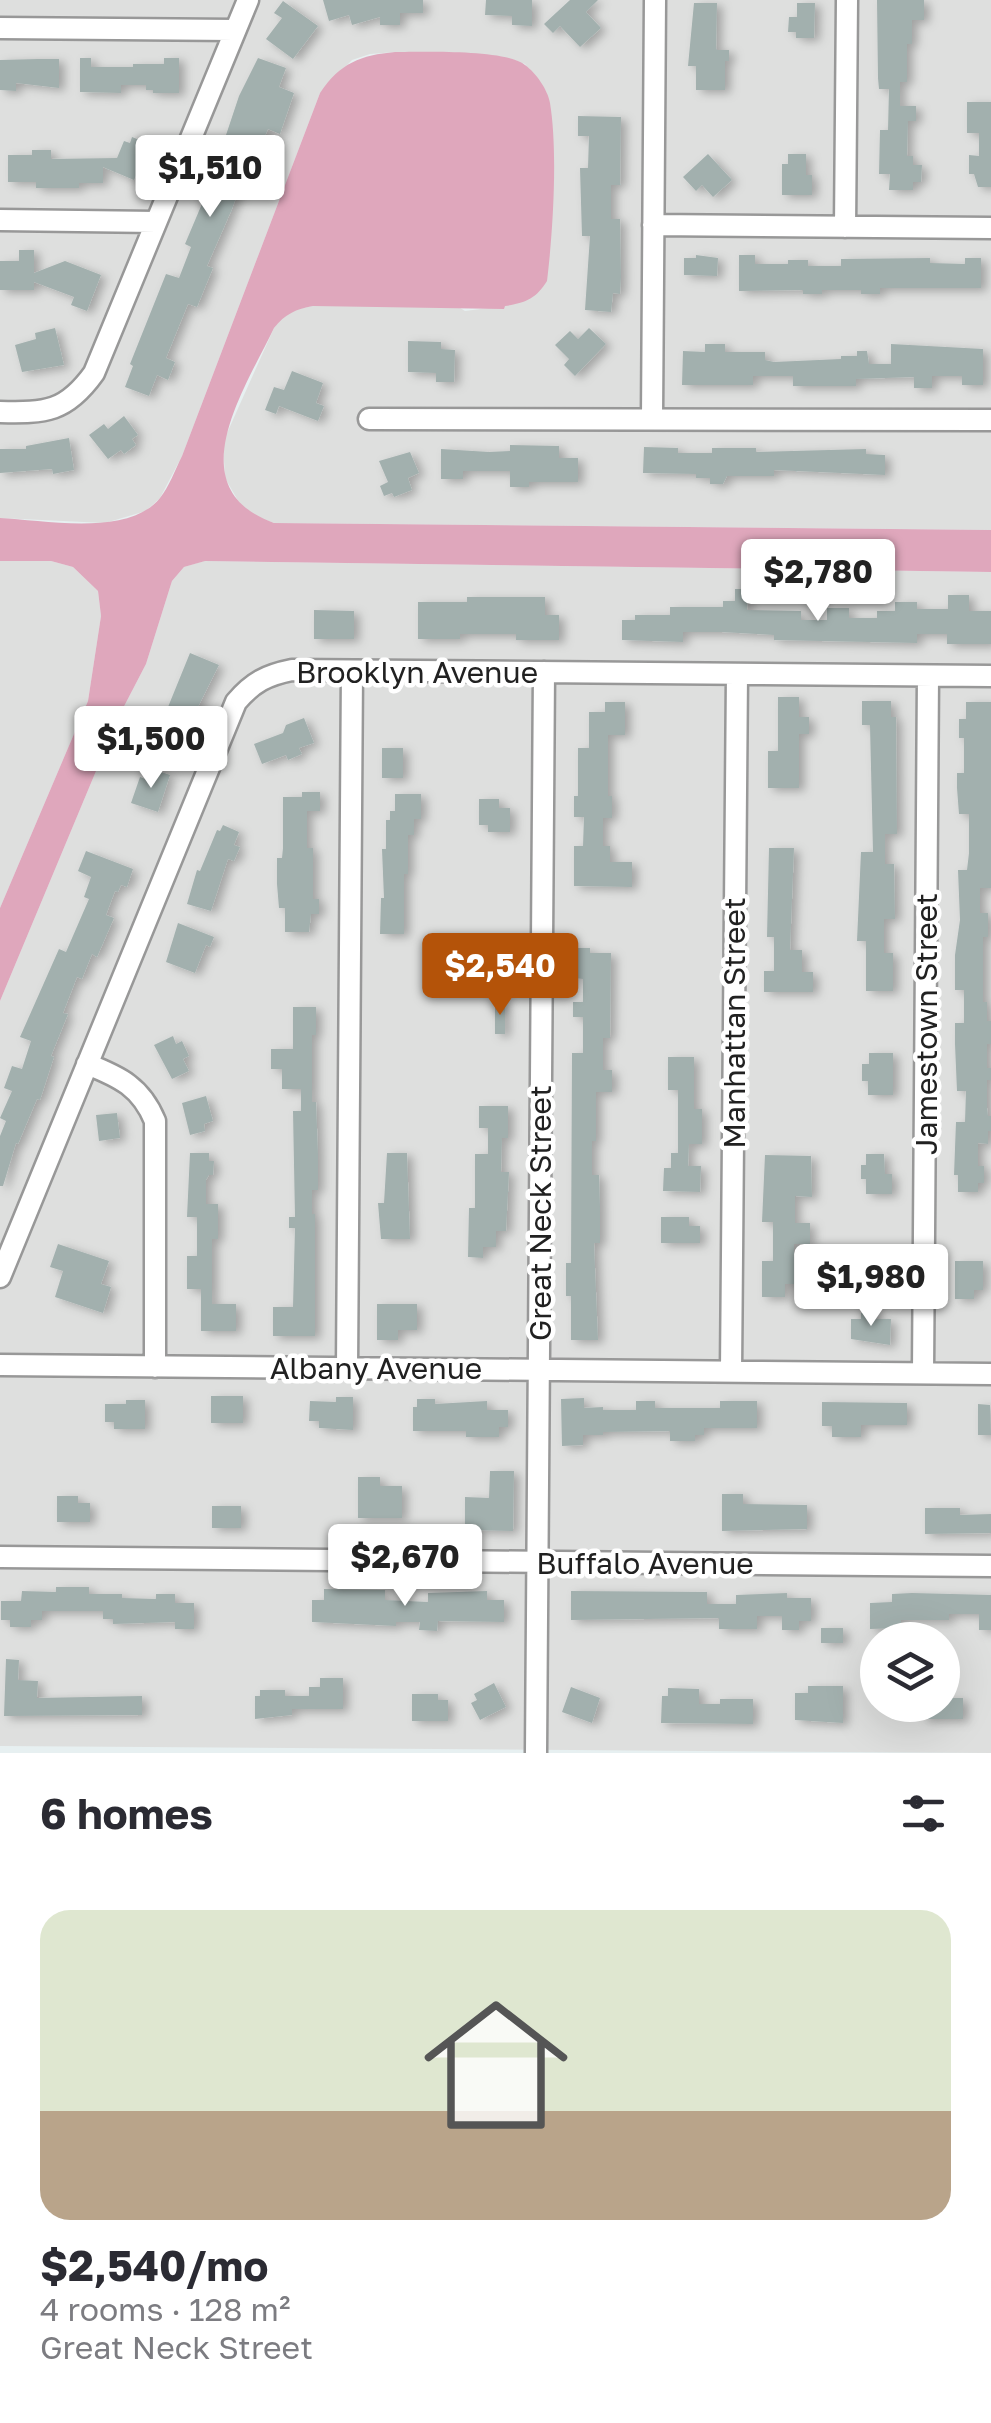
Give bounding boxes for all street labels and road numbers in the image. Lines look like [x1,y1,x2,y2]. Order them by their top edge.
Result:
street label: Brooklyn Avenue [296,654,538,690]
street label: Jamestown Street [908,893,944,1155]
street label: Manhattan Street [716,897,752,1149]
street label: Great Neck Street [522,1085,558,1341]
street label: Albany Avenue [270,1350,482,1386]
street label: Buffalo Avenue [536,1545,754,1581]

